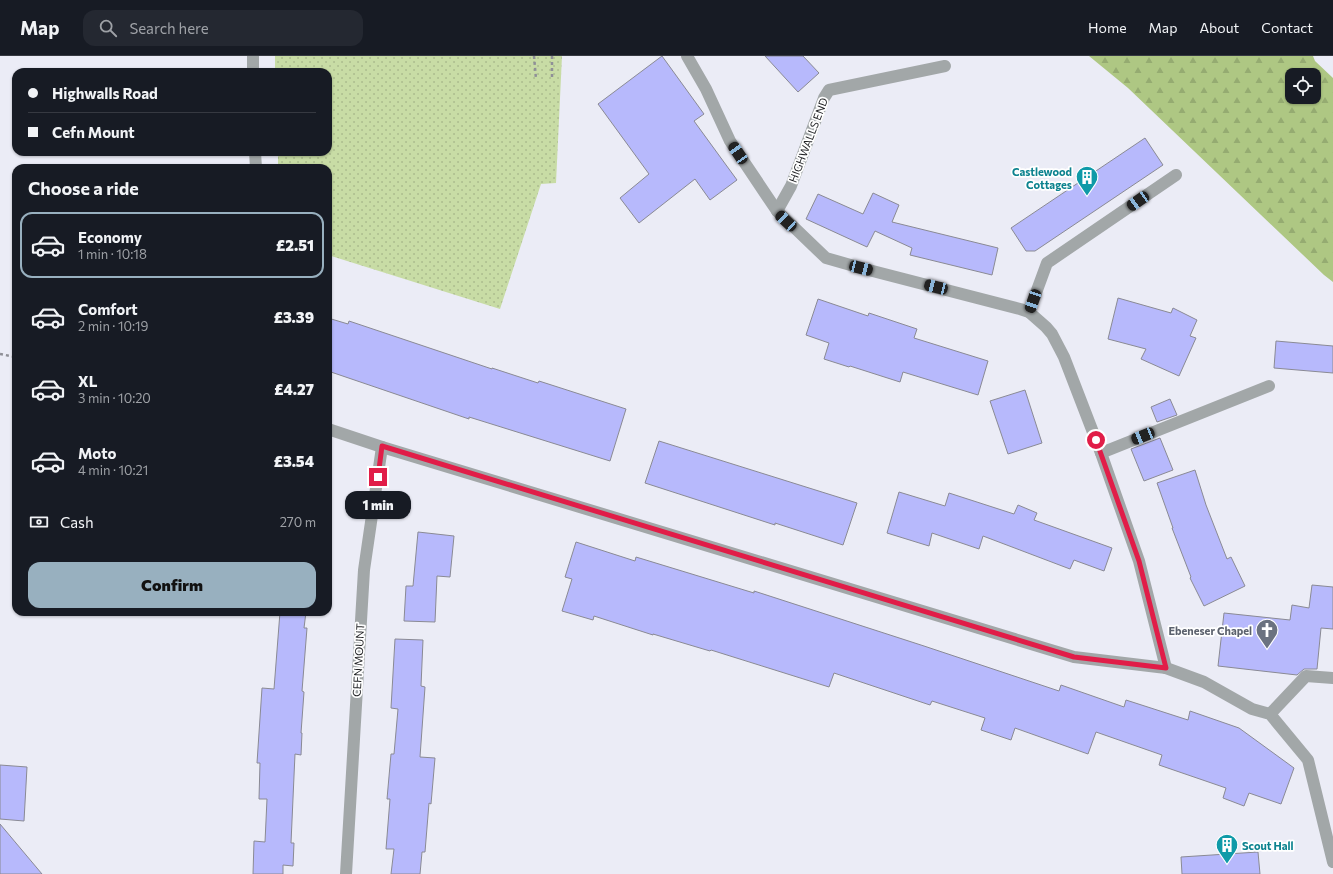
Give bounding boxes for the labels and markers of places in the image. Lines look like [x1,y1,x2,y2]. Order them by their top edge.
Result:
building icon: Castlewood Cottages [1074,164,1100,197]
place label: Castlewood Cottages [1012,165,1072,191]
church icon: Ebeneser Chapel [1254,617,1280,650]
place label: Ebeneser Chapel [1168,624,1252,637]
building icon: Scout Hall [1214,832,1240,865]
place label: Scout Hall [1242,839,1294,852]

